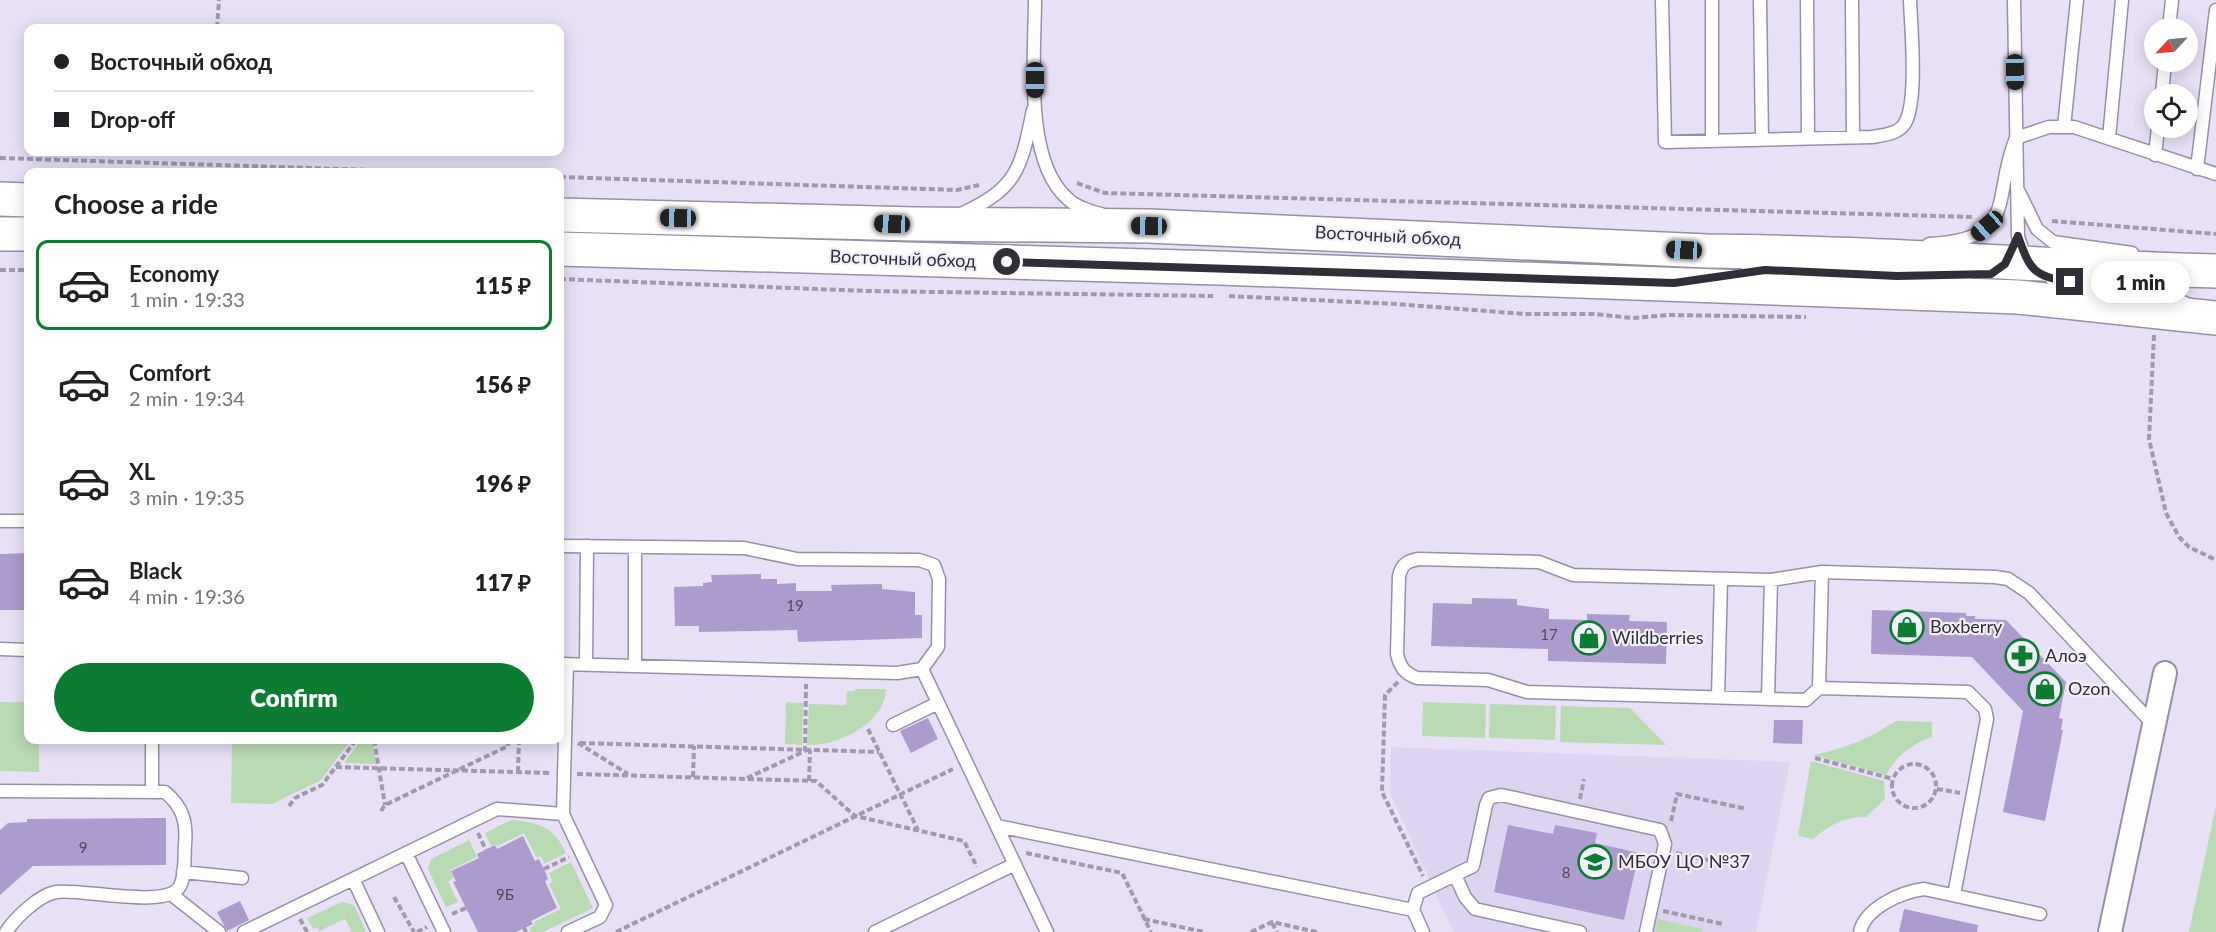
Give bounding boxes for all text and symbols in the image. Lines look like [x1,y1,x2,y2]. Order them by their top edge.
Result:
north arrow [2144,18,2198,72]
map controls [2144,18,2198,138]
text: Восточный обход [90,48,272,75]
car [2006,54,2024,90]
car [1026,62,1044,98]
button: locate [2144,84,2198,138]
text: Drop-off [90,106,175,133]
text: Choose a ride [54,187,218,220]
car [1968,207,2006,245]
car [660,209,696,227]
car [874,214,910,234]
car [1131,217,1167,235]
street label: Восточный обход [1314,220,1462,250]
car [1666,240,1702,260]
street label: Восточный обход [829,244,977,272]
route start [993,248,1020,275]
icon: car [57,258,111,312]
text: Economy [129,260,219,287]
callout: 1 min [2091,261,2190,303]
route end [2056,268,2083,295]
text: 1 min [2116,270,2165,294]
text: 115 ₽ [475,272,531,299]
text: 1 min · 19:33 [129,287,245,311]
icon: car [57,357,111,411]
text: Comfort [129,359,211,386]
text: 156 ₽ [475,371,531,398]
text: 2 min · 19:34 [129,386,245,410]
icon: car [57,456,111,510]
text: XL [129,458,155,485]
text: 196 ₽ [475,470,531,497]
text: 3 min · 19:35 [129,485,245,509]
icon: car [57,555,111,609]
text: Black [129,557,182,584]
text: 117 ₽ [475,569,531,596]
text: 4 min · 19:36 [129,584,245,608]
house number: 19 [786,596,804,614]
shop icon: Boxberry [1889,609,1925,645]
place label: Boxberry [1930,615,2003,637]
shop icon: Wildberries [1571,620,1607,656]
house number: 17 [1540,625,1558,643]
place label: Wildberries [1612,626,1704,648]
pharmacy icon: Алоэ [2004,638,2040,674]
place label: Алоэ [2045,644,2087,666]
button: Confirm [54,663,534,732]
shop icon: Ozon [2027,671,2063,707]
place label: Ozon [2068,677,2110,699]
house number: 9 [79,838,87,856]
school or university icon: МБОУ ЦО №37 [1577,844,1613,880]
place label: МБОУ ЦО №37 [1618,850,1750,872]
house number: 8 [1562,863,1570,881]
house number: 9Б [496,885,514,903]

